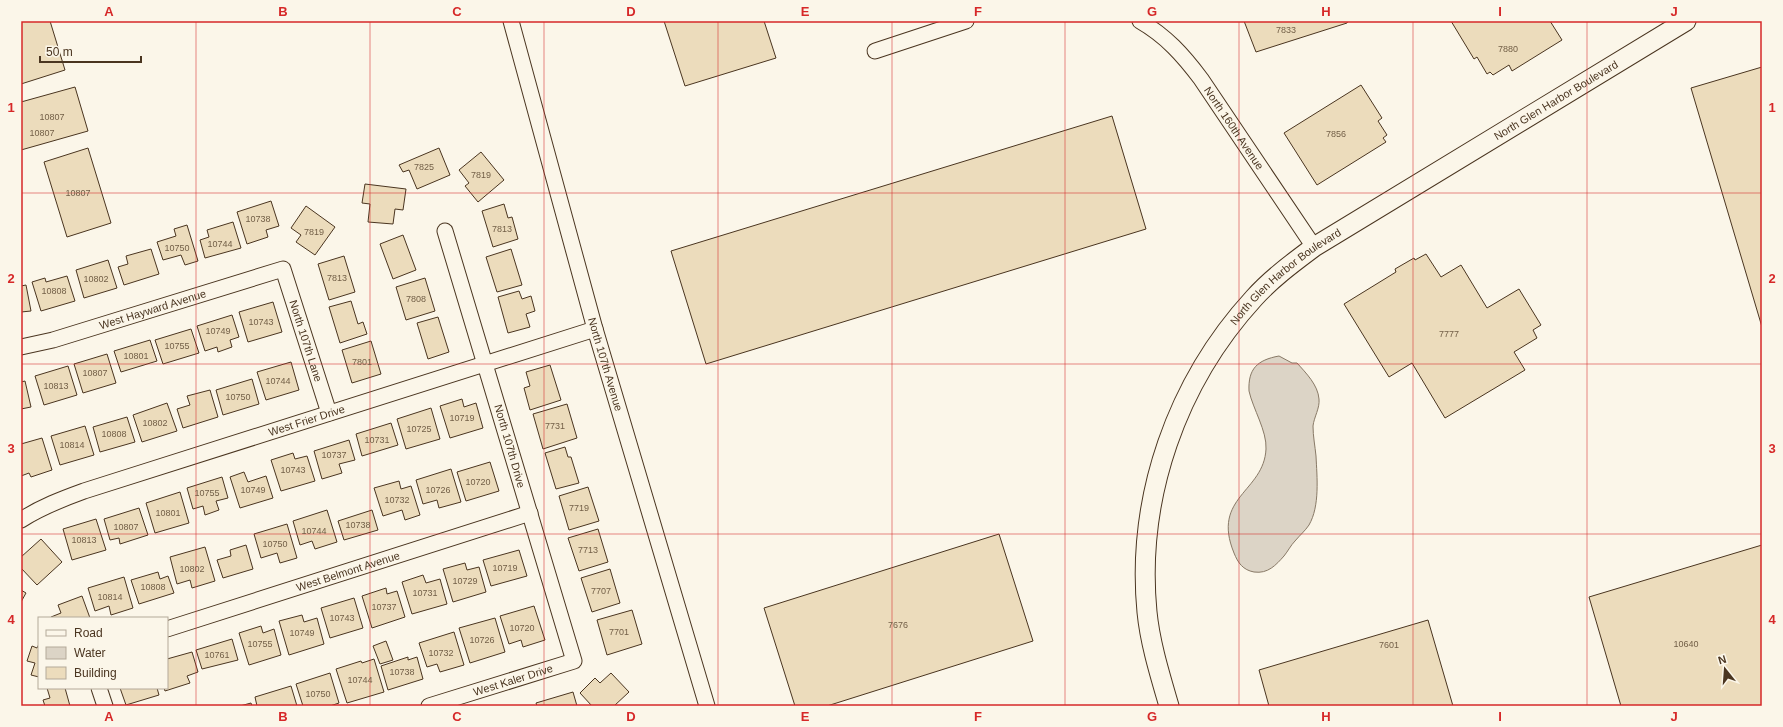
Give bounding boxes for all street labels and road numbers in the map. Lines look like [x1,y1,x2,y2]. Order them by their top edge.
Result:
street label: North Glen Harbor Boulevard [1492,58,1620,142]
street label: North 160th Avenue [1202,84,1266,172]
street label: North Glen Harbor Boulevard [1228,226,1343,327]
street label: West Hayward Avenue [98,287,207,331]
street label: North 107th Lane [287,299,325,383]
street label: North 107th Avenue [586,316,625,413]
street label: West Frier Drive [267,403,346,438]
street label: North 107th Drive [492,403,528,489]
street label: West Belmont Avenue [295,549,401,593]
street label: West Kaler Drive [472,662,554,698]

